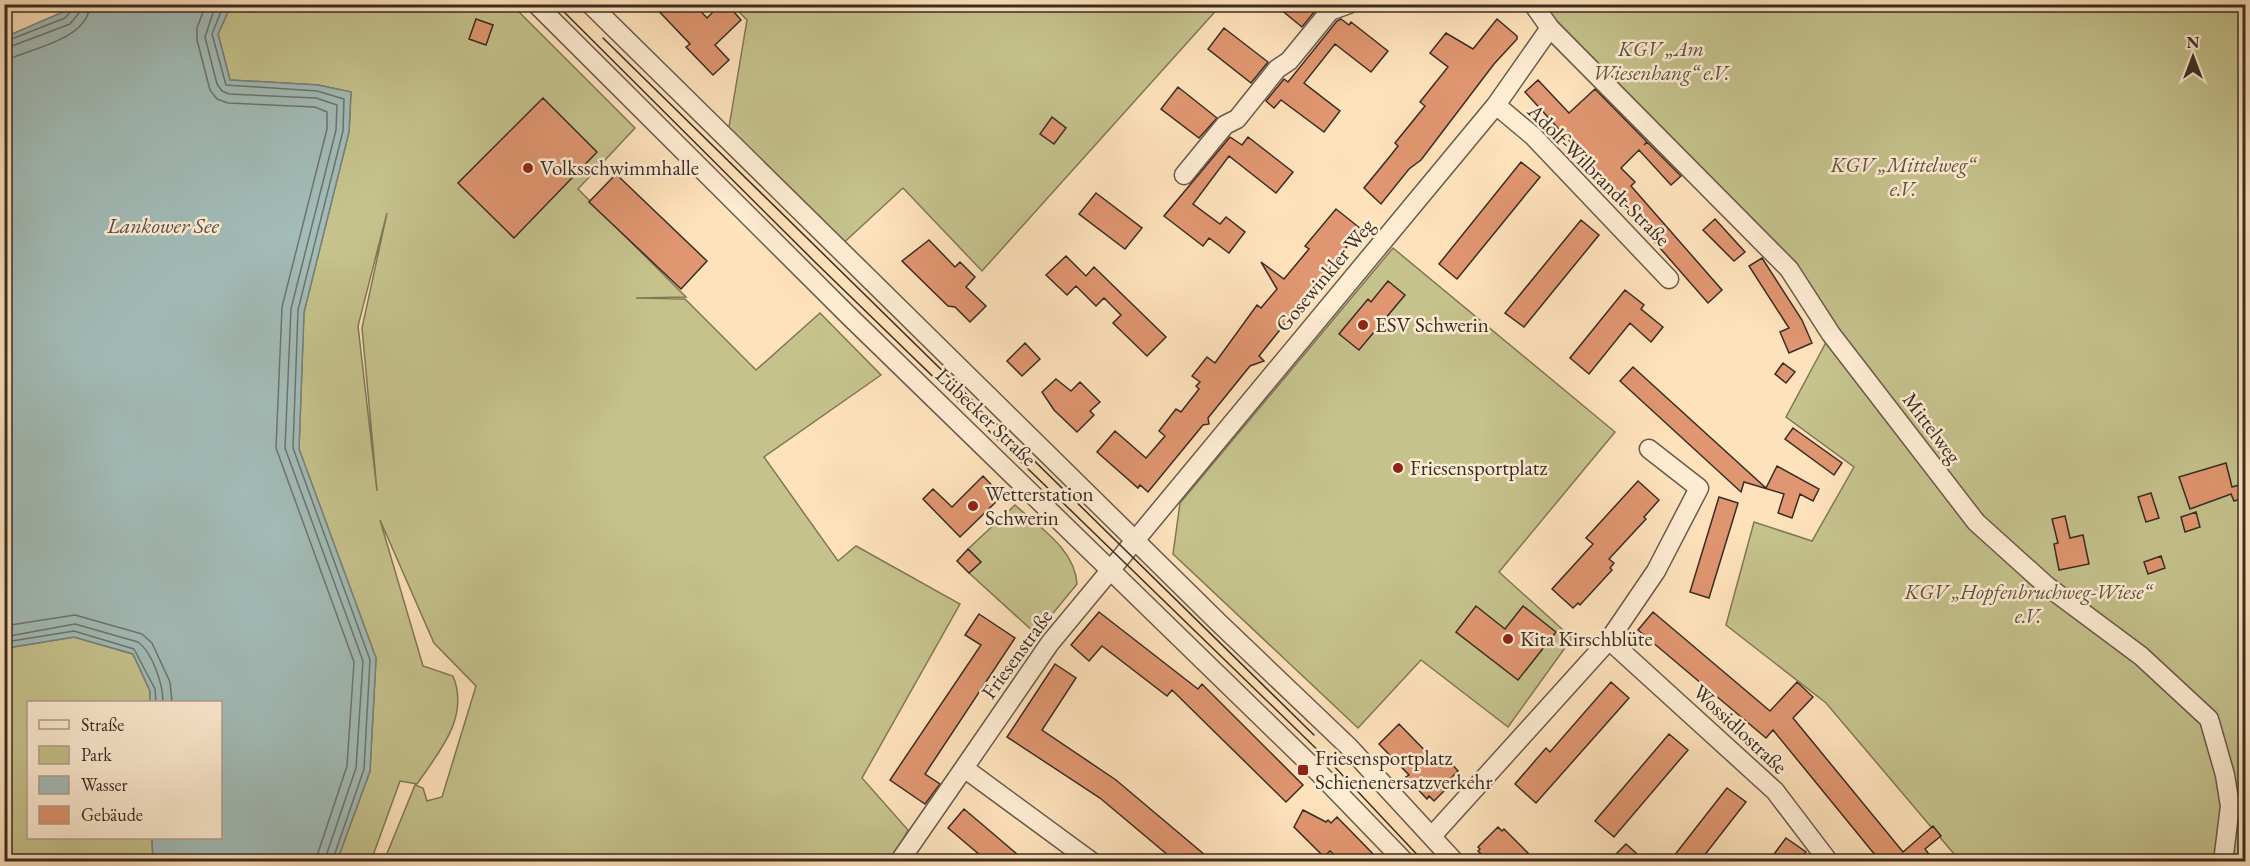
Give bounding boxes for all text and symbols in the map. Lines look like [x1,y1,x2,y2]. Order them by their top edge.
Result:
north arrow [2163,27,2223,87]
text: N [2187,32,2200,53]
park label: KGV „Am Wiesenhang“ e.V. [1592,35,1731,86]
street label: Adolf-Wilbrandt-Straße [1522,97,1676,252]
park label: KGV „Mittelweg“ e.V. [1830,151,1978,202]
place label: Volksschwimmhalle [540,154,699,181]
marker: Volksschwimmhalle [521,161,535,175]
water label: Lankower See [106,211,219,240]
street label: Gosewinkler Weg [1269,212,1381,337]
place label: ESV Schwerin [1375,311,1489,338]
marker: ESV Schwerin [1356,318,1370,332]
street label: Lübecker Straße [930,362,1043,472]
street label: Mittelweg [1897,387,1968,469]
place label: Friesensportplatz [1410,454,1547,481]
marker: Friesensportplatz [1391,461,1405,475]
place label: Wetterstation Schwerin [985,480,1094,531]
marker: Wetterstation Schwerin [966,499,980,513]
park label: KGV „Hopfenbruchweg-Wiese“ e.V. [1903,578,2154,629]
street label: Friesenstraße [975,603,1058,704]
place label: Kita Kirschblüte [1520,625,1653,652]
marker: Kita Kirschblüte [1501,632,1515,646]
street label: Wossidlostraße [1687,678,1793,779]
legend [27,701,222,839]
text: Straße [81,713,124,736]
text: Park [81,743,112,766]
place label: Friesensportplatz Schienenersatzverkehr [1315,744,1492,795]
marker: Friesensportplatz Schienenersatzverkehr [1296,763,1310,777]
text: Wasser [81,773,128,796]
text: Gebäude [81,803,143,826]

